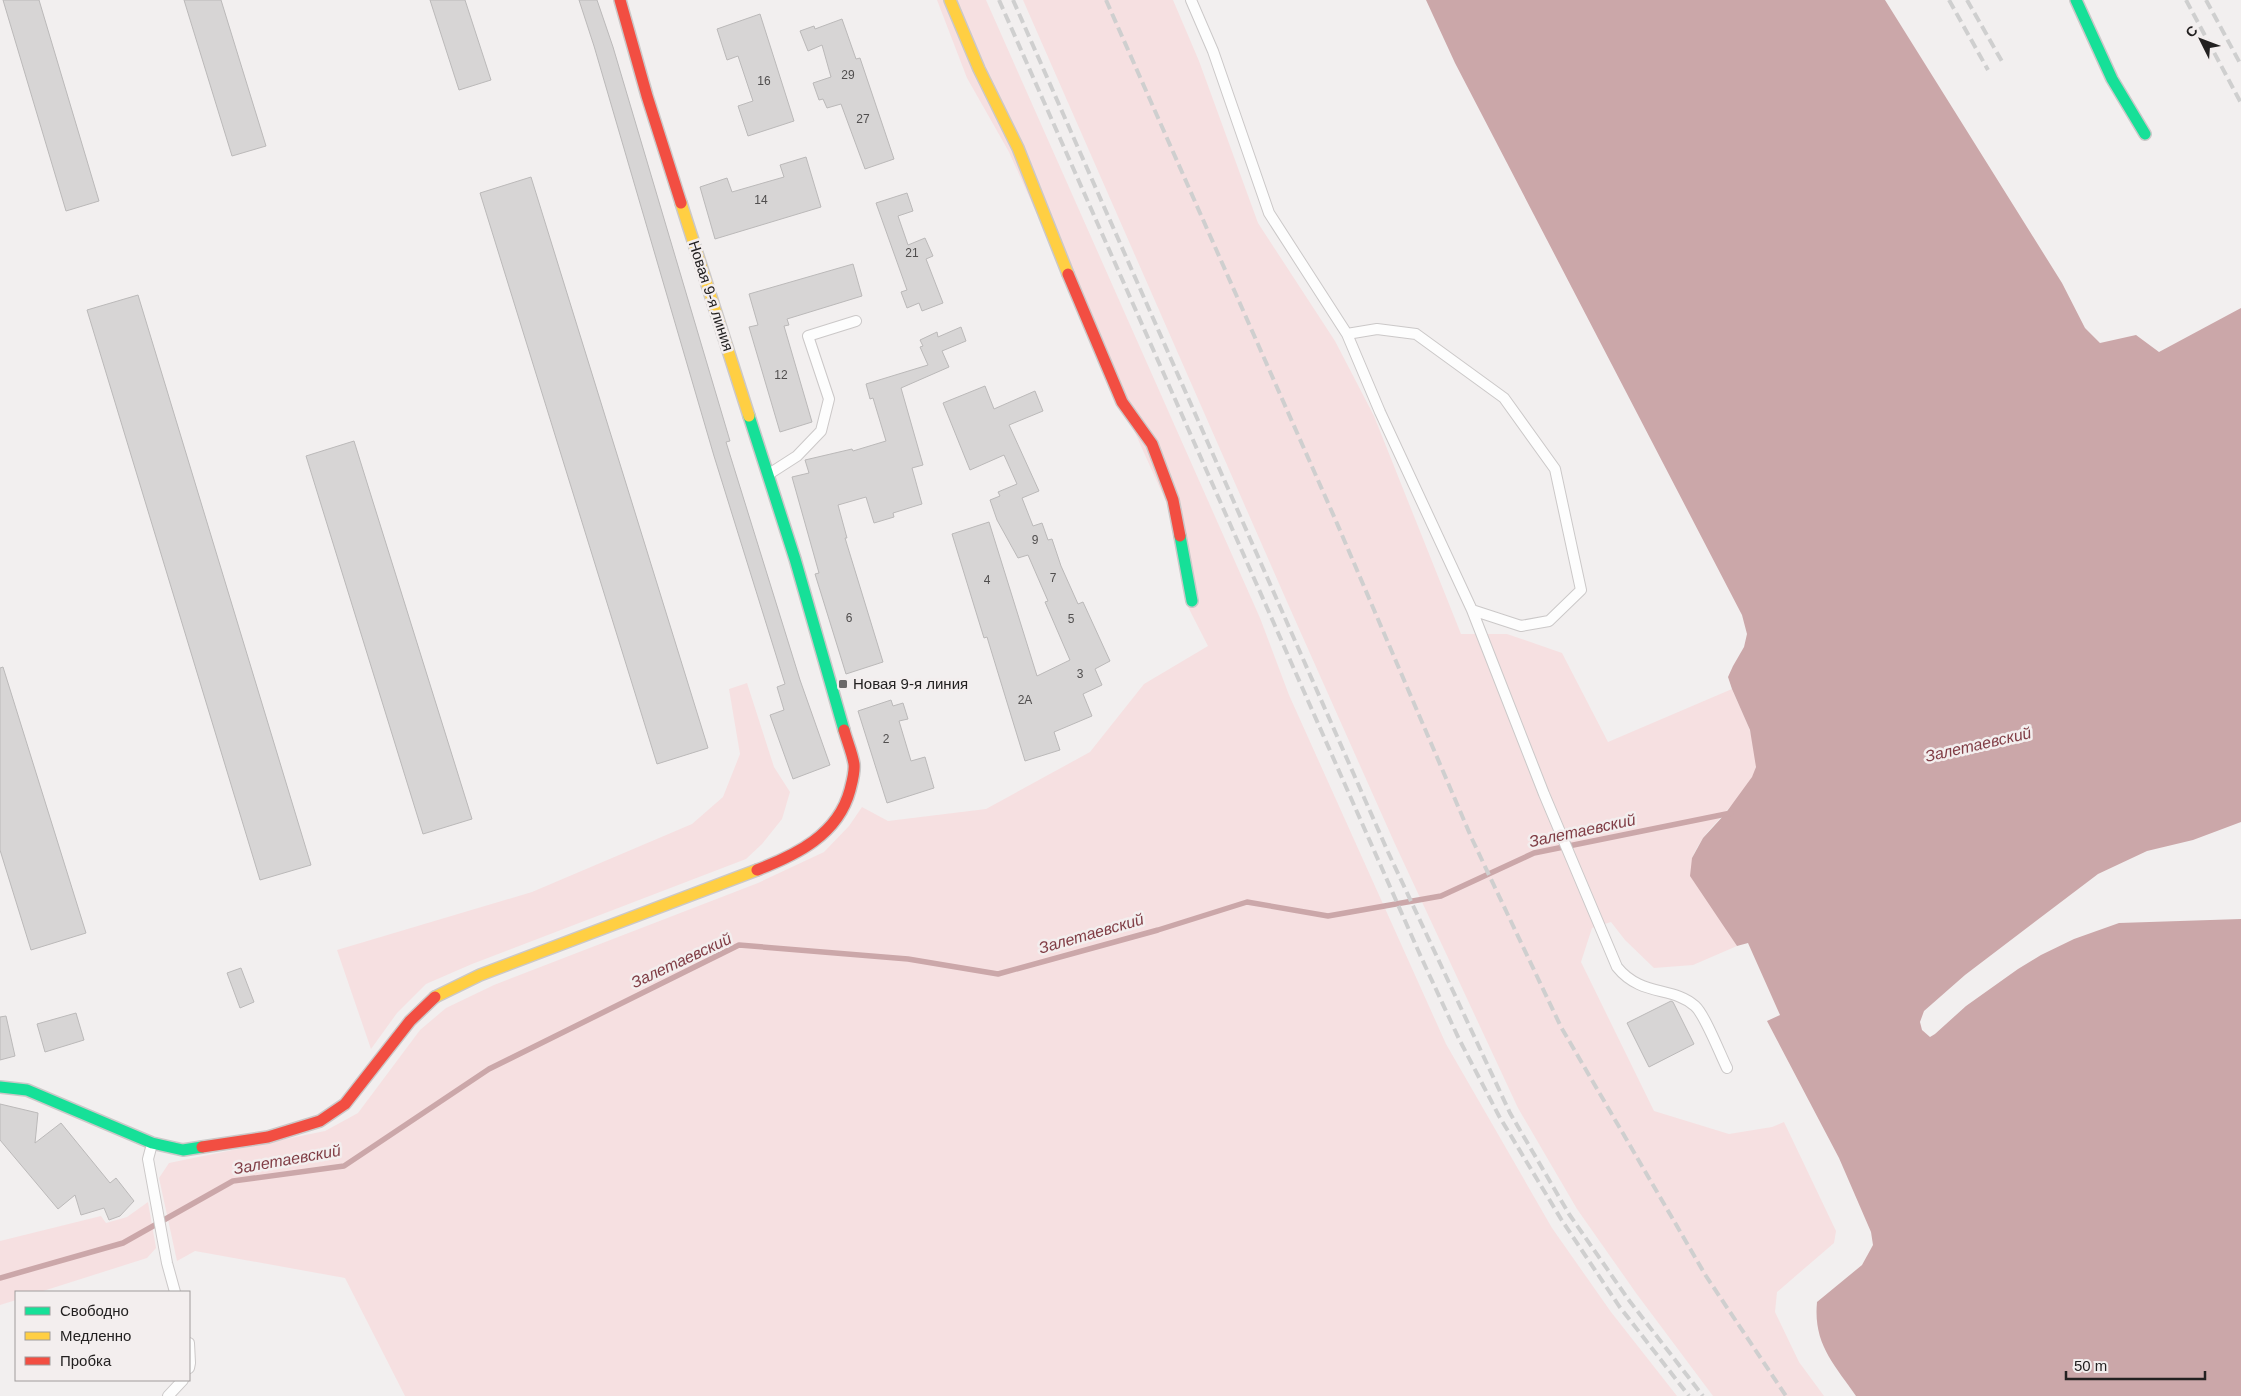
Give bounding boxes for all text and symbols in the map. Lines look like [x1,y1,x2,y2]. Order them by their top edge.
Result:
north arrow [2176,15,2226,65]
text: С [2182,22,2201,40]
house number: 29 [841,68,855,82]
house number: 16 [757,74,771,88]
house number: 27 [856,112,870,126]
house number: 14 [754,193,768,207]
street label: Новая 9-я линия [686,238,737,353]
house number: 21 [905,246,919,260]
house number: 12 [774,368,788,382]
house number: 9 [1032,533,1039,547]
house number: 7 [1050,571,1057,585]
house number: 4 [984,573,991,587]
house number: 6 [846,611,853,625]
house number: 5 [1068,612,1075,626]
house number: 3 [1077,667,1084,681]
place label: Новая 9-я линия [853,675,968,692]
marker: Новая 9-я линия [837,678,849,690]
house number: 2А [1018,693,1032,707]
water label: Залетаевский [1923,724,2033,765]
house number: 2 [883,732,890,746]
water label: Залетаевский [1527,811,1637,850]
water label: Залетаевский [1037,910,1146,957]
water label: Залетаевский [628,930,734,991]
water label: Залетаевский [232,1142,342,1177]
legend [15,1291,190,1381]
text: Свободно [60,1302,129,1319]
text: Медленно [60,1327,131,1344]
scale bar [2066,1348,2205,1380]
text: Пробка [60,1352,112,1369]
text: 50 m [2074,1357,2107,1374]

